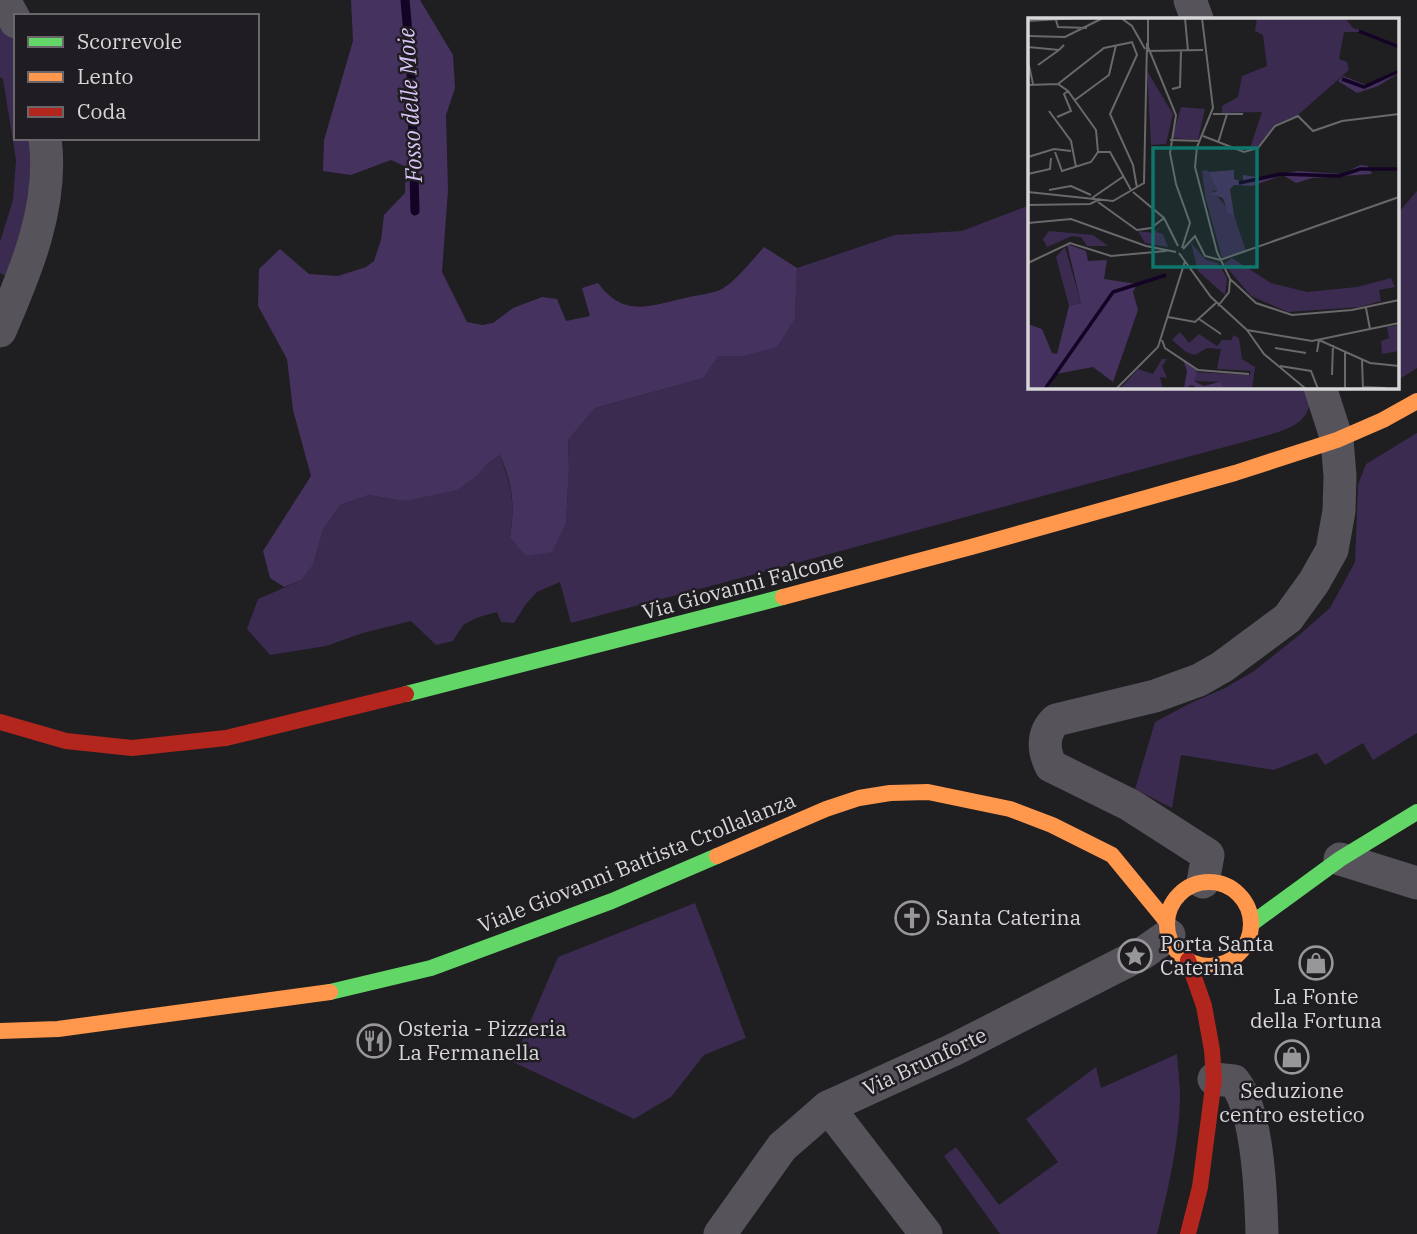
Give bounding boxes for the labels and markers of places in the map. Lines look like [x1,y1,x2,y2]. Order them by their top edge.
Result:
church icon: Santa Caterina [893,899,931,937]
place label: Santa Caterina [936,903,1081,931]
place label: Porta Santa Caterina [1160,929,1274,981]
place icon: Porta Santa Caterina [1116,937,1154,975]
shop icon: La Fonte della Fortuna [1297,944,1335,982]
place label: La Fonte della Fortuna [1250,982,1382,1034]
place label: Osteria - Pizzeria La Fermanella [398,1014,567,1066]
restaurant icon: Osteria - Pizzeria La Fermanella [355,1022,393,1060]
shop icon: Seduzione centro estetico [1273,1038,1311,1076]
place label: Seduzione centro estetico [1219,1076,1365,1128]

